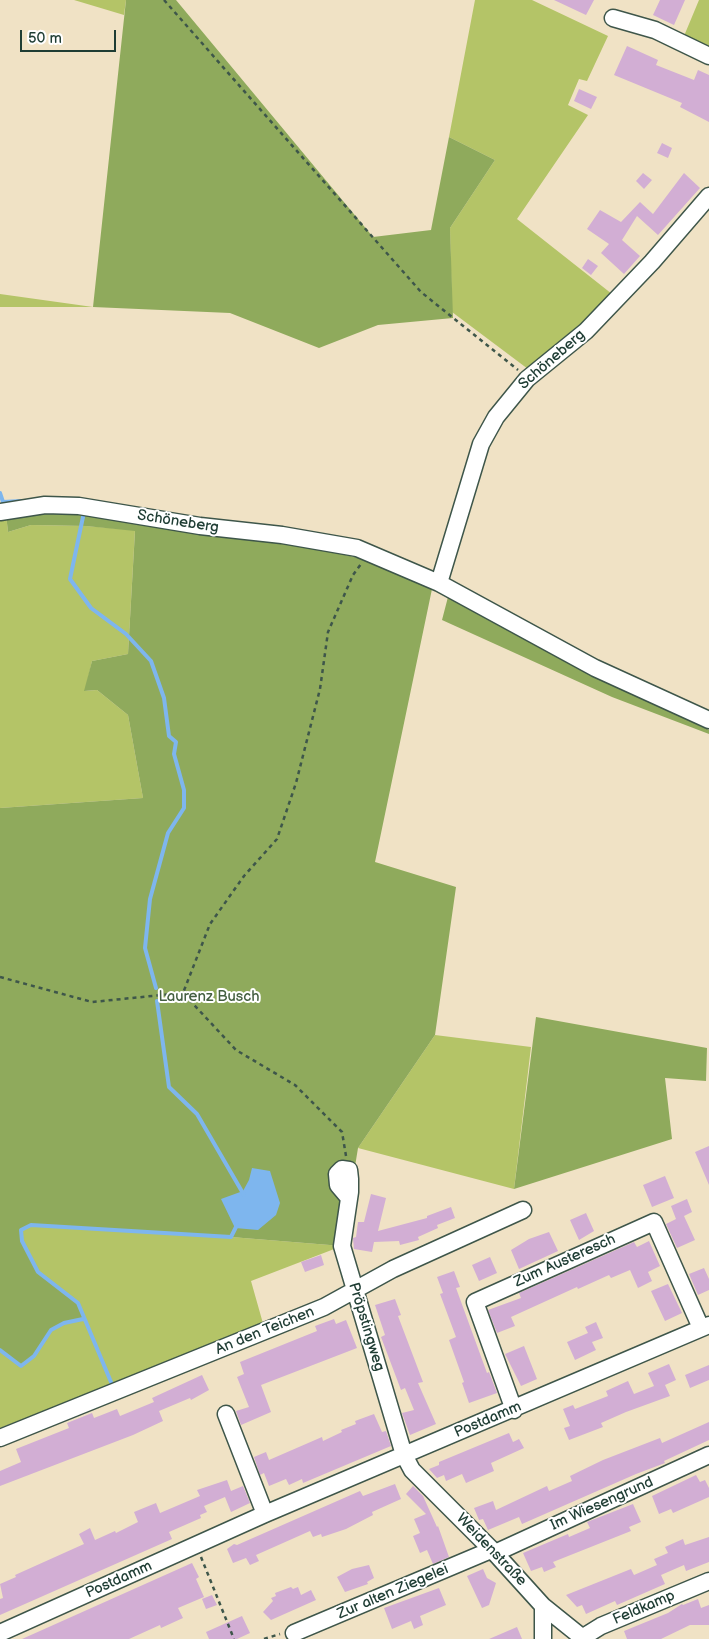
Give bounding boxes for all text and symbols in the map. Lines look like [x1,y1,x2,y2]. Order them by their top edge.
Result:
scale bar [22,20,119,52]
text: 50 m [28,29,62,48]
street label: Schöneberg [515,326,589,394]
street label: Schöneberg [136,507,220,537]
park label: Laurenz Busch [158,988,260,1006]
street label: Zum Austeresch [511,1231,619,1291]
street label: Pröpstingweg [344,1280,388,1374]
street label: An den Teichen [213,1303,317,1359]
street label: Postdamm [452,1398,524,1442]
street label: Im Wiesengrund [548,1473,656,1535]
street label: Weidenstraße [452,1510,530,1590]
street label: Postdamm [83,1557,155,1603]
street label: Zur alten Ziegelei [335,1560,451,1624]
street label: Feldkamp [610,1587,678,1629]

